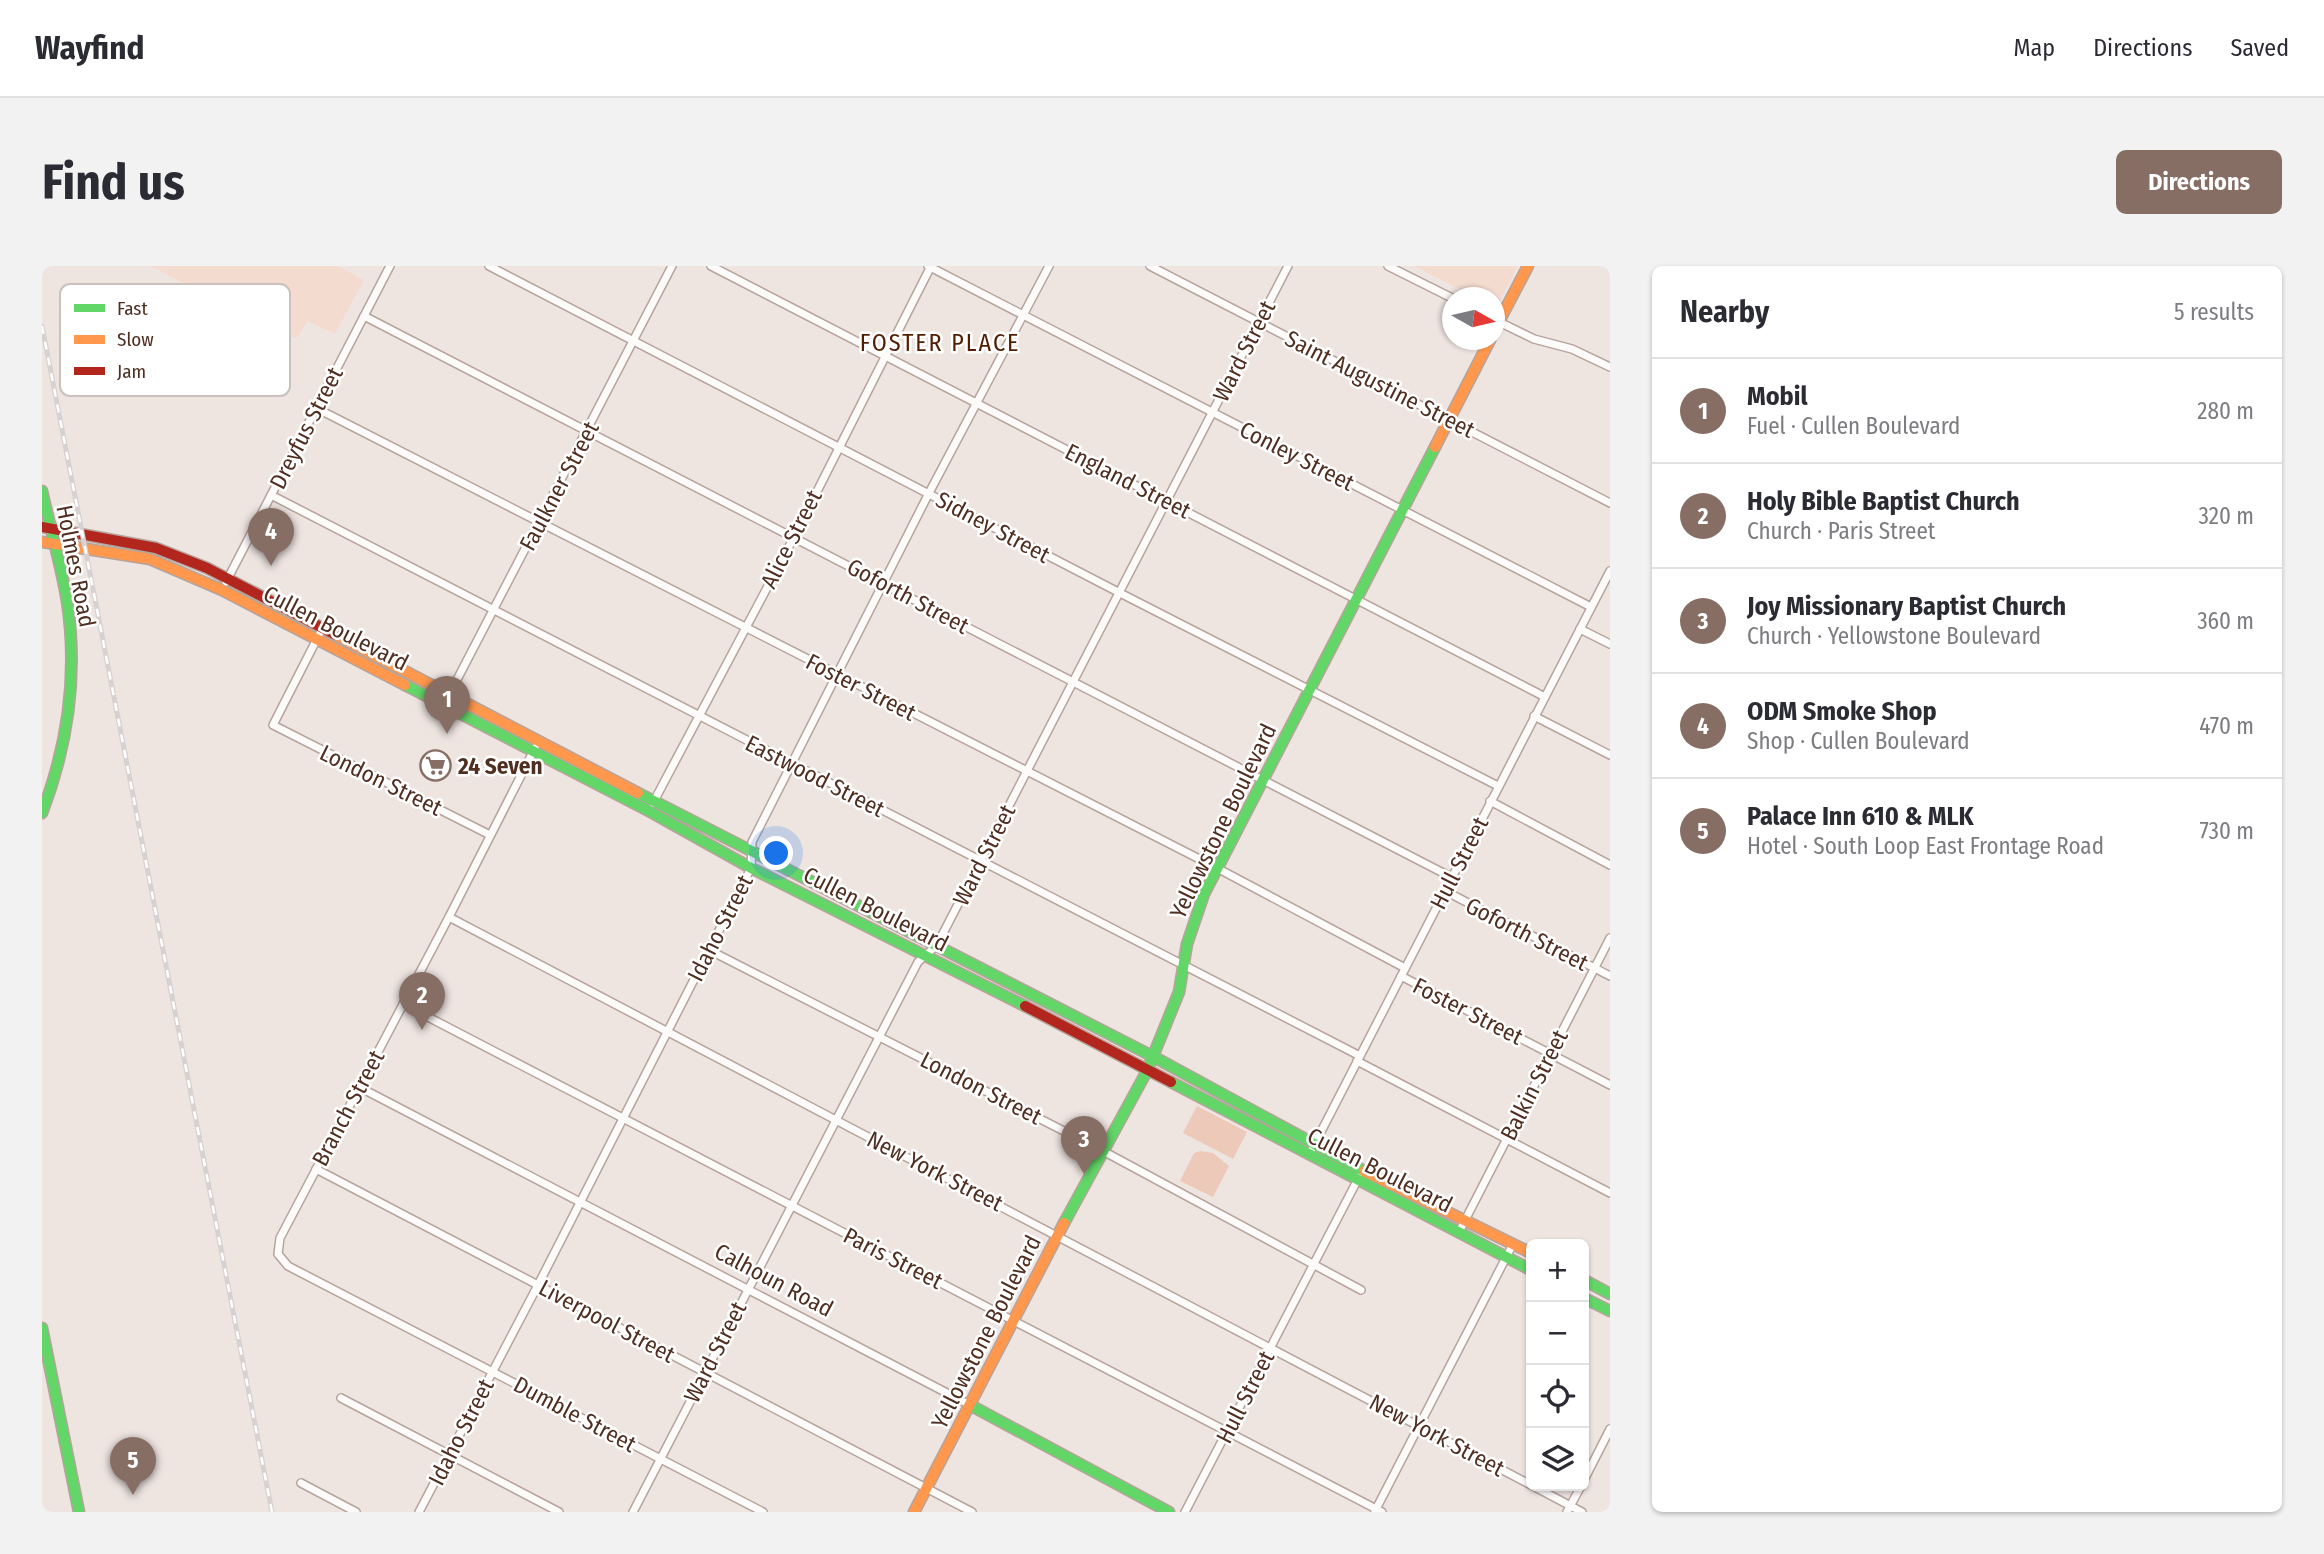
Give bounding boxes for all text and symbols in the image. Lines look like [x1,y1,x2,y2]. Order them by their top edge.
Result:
text: Wayfind [35,28,144,68]
text: Map [2014,34,2055,62]
text: Directions [2093,34,2192,62]
text: Saved [2230,34,2289,62]
button: Directions [2116,150,2282,214]
text: Find us [42,153,185,212]
legend [60,284,290,396]
north arrow [1442,287,1505,350]
text: Nearby [1680,294,1769,330]
street label: Ward Street [1207,295,1282,406]
text: Fast [117,297,148,320]
text: 5 results [2174,298,2254,326]
street label: Saint Augustine Street [1281,324,1480,444]
text: Slow [117,328,154,351]
district label: FOSTER PLACE [860,329,1020,357]
text: Jam [117,360,146,383]
street label: Dreyfus Street [263,362,349,494]
text: Mobil [1747,381,1808,412]
text: 1 [1698,397,1708,425]
text: 280 m [2197,397,2254,425]
text: Fuel · Cullen Boulevard [1747,412,1960,440]
street label: Conley Street [1235,415,1359,497]
street label: Faulkner Street [513,416,605,555]
street label: England Street [1061,437,1196,525]
street label: Alice Street [754,485,828,593]
street label: Sidney Street [931,485,1055,569]
text: Holy Bible Baptist Church [1747,486,2020,517]
street label: Holmes Road [50,502,102,630]
text: 2 [1698,502,1708,530]
text: 320 m [2199,502,2254,530]
pin: 4 [248,508,294,566]
text: Church · Paris Street [1747,517,1935,545]
street label: Goforth Street [842,552,974,640]
street label: Cullen Boulevard [259,579,413,677]
text: Joy Missionary Baptist Church [1747,591,2066,622]
text: 3 [1698,607,1708,635]
text: 360 m [2197,607,2254,635]
text: Church · Yellowstone Boulevard [1747,622,2041,650]
street label: Foster Street [801,647,921,727]
pin: 1 [424,676,470,734]
text: ODM Smoke Shop [1747,696,1937,727]
text: 4 [1697,712,1709,740]
text: 470 m [2199,712,2254,740]
street label: Yellowstone Boulevard [1164,719,1282,923]
text: Shop · Cullen Boulevard [1747,727,1970,755]
street label: Eastwood Street [741,729,890,823]
street label: London Street [315,738,447,822]
supermarket icon: 24 Seven [418,749,452,783]
place label: 24 Seven [457,752,543,780]
street label: Ward Street [947,799,1022,910]
text: Palace Inn 610 & MLK [1747,801,1974,832]
street label: Hull Street [1424,812,1494,914]
text: 5 [1697,817,1709,845]
text: 730 m [2199,817,2254,845]
text: Hotel · South Loop East Frontage Road [1747,832,2104,860]
your location [759,836,793,870]
street label: Cullen Boulevard [799,860,953,958]
street label: Idaho Street [681,870,759,986]
street label: Goforth Street [1461,891,1593,977]
street label: Foster Street [1408,971,1528,1051]
pin: 2 [399,972,445,1030]
street label: Balkin Street [1494,1025,1574,1145]
street label: Branch Street [306,1045,390,1171]
street label: London Street [916,1045,1047,1131]
pin: 3 [1061,1116,1107,1174]
street label: Cullen Boulevard [1303,1121,1457,1219]
street label: New York Street [862,1125,1008,1217]
street label: Paris Street [839,1221,948,1295]
street label: Yellowstone Boulevard [925,1231,1047,1433]
street label: Calhoun Road [710,1237,838,1323]
map controls [1526,1239,1589,1491]
button: + [1526,1239,1589,1302]
street label: Liverpool Street [534,1273,680,1369]
street label: Ward Street [678,1296,753,1407]
button: − [1526,1302,1589,1365]
street label: Hull Street [1210,1346,1280,1448]
button: locate [1526,1365,1589,1428]
street label: Dumble Street [509,1370,641,1458]
street label: Idaho Street [422,1374,500,1490]
street label: New York Street [1365,1388,1510,1482]
button: layers [1526,1428,1589,1491]
pin: 5 [110,1437,156,1495]

